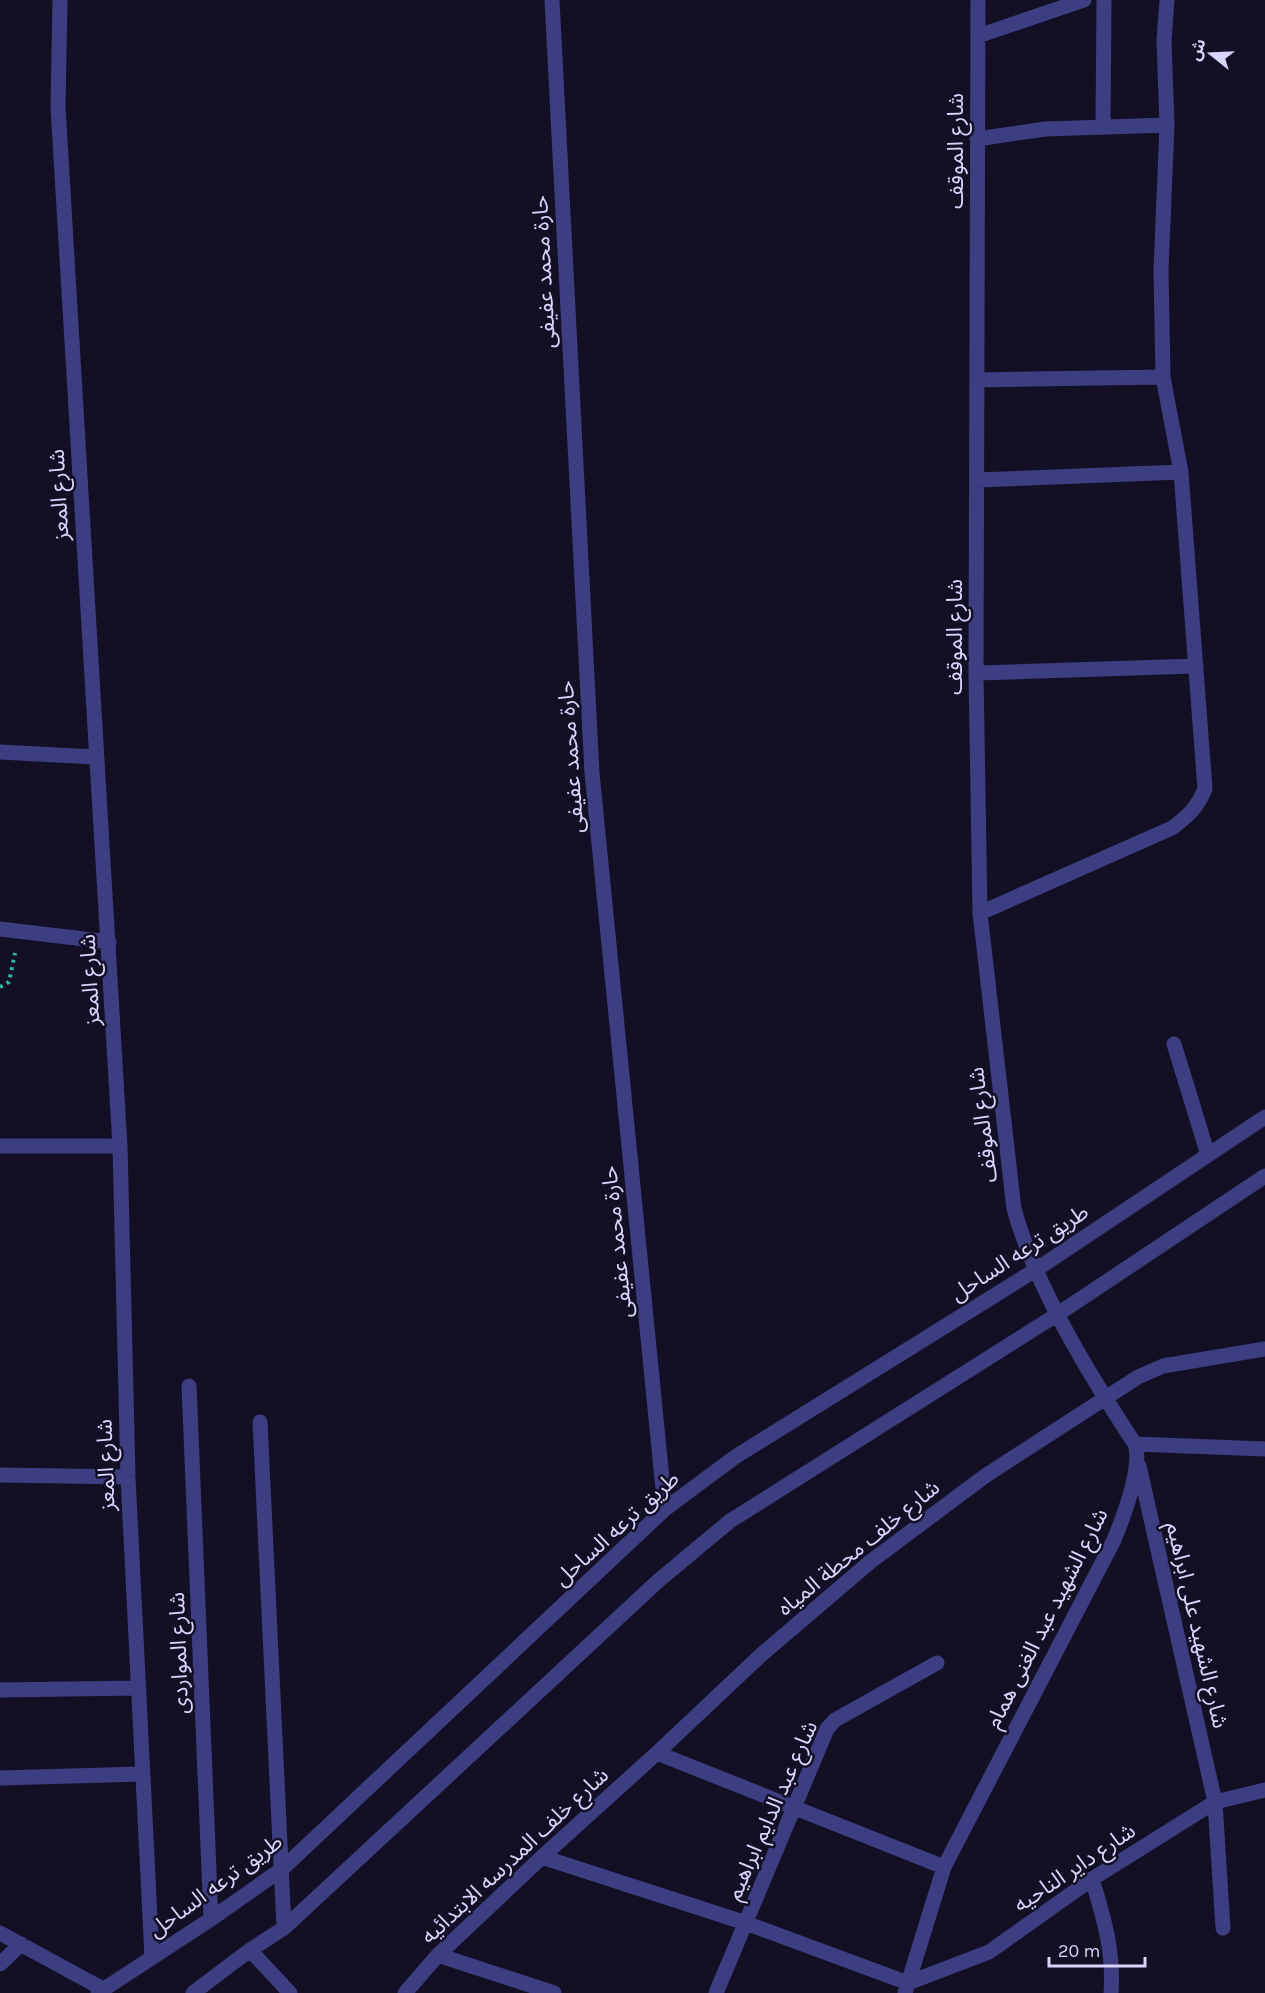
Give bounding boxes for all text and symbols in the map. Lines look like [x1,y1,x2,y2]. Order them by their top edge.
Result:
north arrow [1181,24,1241,84]
text: ش [1185,36,1210,63]
street label: شارع الموقف [943,93,972,209]
street label: حارة محمد عفيفى [527,195,561,349]
street label: شارع المعز [44,448,77,543]
street label: شارع الموقف [942,579,971,695]
street label: حارة محمد عفيفى [553,680,589,834]
street label: شارع المعز [75,933,108,1028]
street label: شارع الموقف [963,1065,1006,1184]
street label: حارة محمد عفيفى [596,1164,638,1319]
street label: طريق ترعه الساحل [946,1199,1093,1307]
street label: شارع المعز [91,1418,124,1512]
street label: طريق ترعه الساحل [549,1466,685,1592]
street label: شارع خلف محطة المياه [772,1474,947,1624]
street label: شارع الشهيد عبد الغنى همام [980,1504,1116,1734]
street label: شارع الشهيد على ابراهيم [1158,1520,1233,1732]
street label: شارع المواردى [164,1591,197,1714]
street label: شارع عبد الدايم ابراهيم [721,1717,826,1905]
street label: شارع خلف المدرسه الابتدائيه [416,1762,616,1952]
street label: شارع داير الناحيه [1009,1818,1142,1921]
street label: طريق ترعه الساحل [143,1828,288,1943]
scale bar [1049,1930,1145,1968]
text: 20 m [1058,1940,1100,1962]

